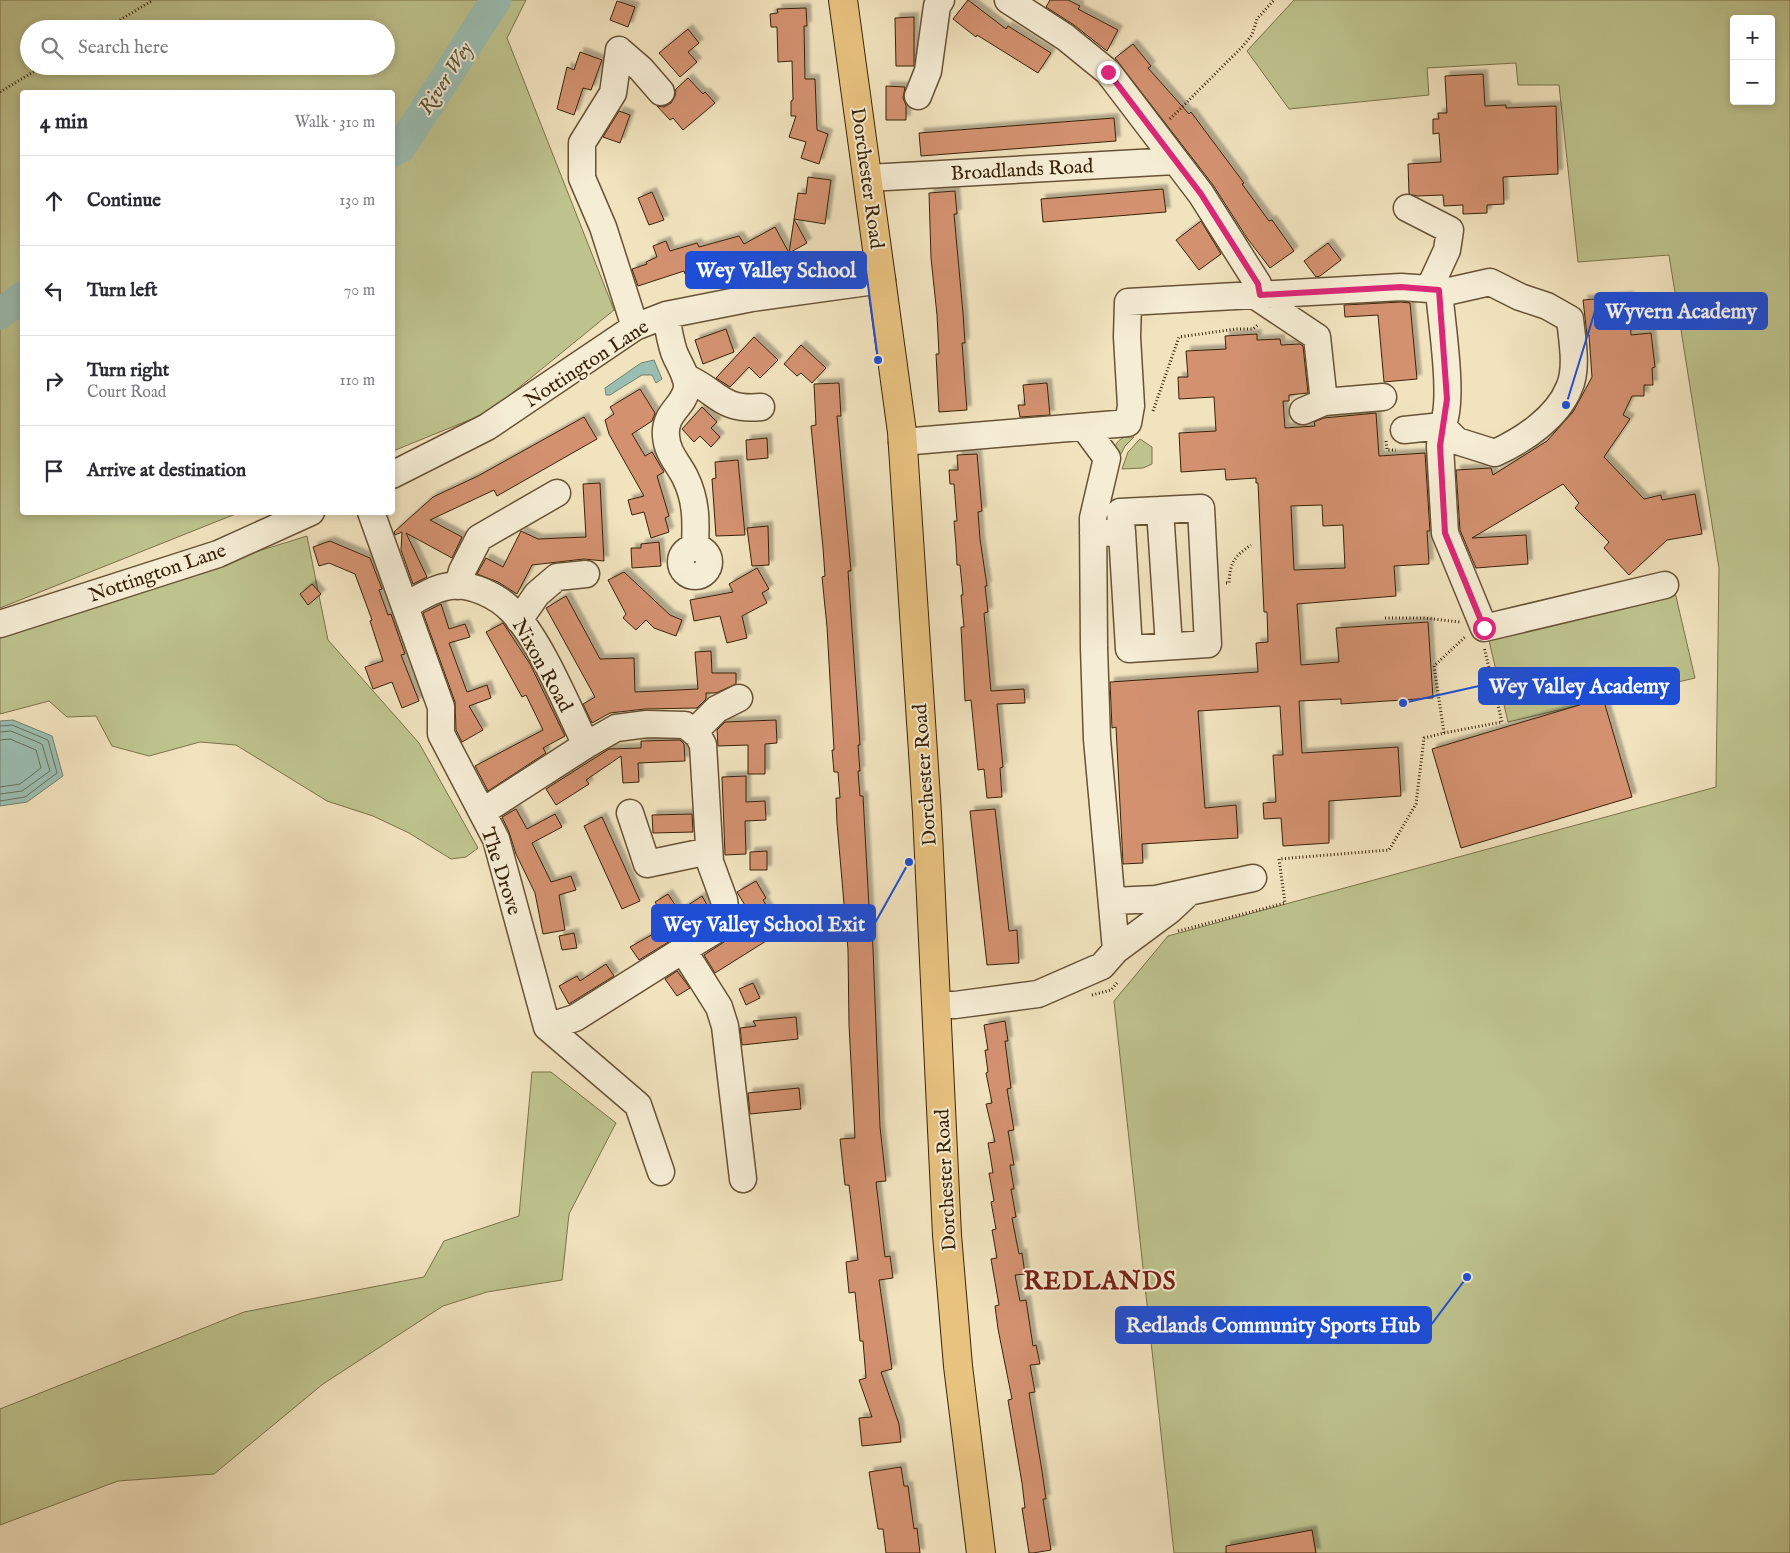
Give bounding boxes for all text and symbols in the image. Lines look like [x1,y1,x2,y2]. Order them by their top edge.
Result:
map controls [1730,15,1775,105]
button: + [1730,15,1775,60]
search box [20,20,395,75]
icon: search [38,34,66,62]
text: Search here [78,36,169,60]
water label: River Wey [413,37,480,120]
button: − [1730,60,1775,105]
route end [1097,61,1120,84]
street label: Dorchester Road [844,106,889,251]
text: 4 min [40,109,88,136]
text: Walk · 310 m [295,113,375,133]
street label: Broadlands Road [950,154,1094,187]
icon: ahead [40,187,68,215]
text: Continue [87,189,161,213]
text: 130 m [339,191,375,211]
callout: Wey Valley School [686,252,866,288]
text: Wey Valley School [695,258,857,285]
icon: left [40,277,68,305]
text: Turn left [87,279,158,303]
text: 70 m [344,281,375,301]
callout: Wyvern Academy [1595,293,1767,329]
text: Wyvern Academy [1604,299,1758,326]
street label: Nottington Lane [520,315,654,414]
text: Turn right [87,359,169,383]
icon: right [40,367,68,395]
text: 110 m [339,371,375,391]
text: Court Road [87,383,166,403]
icon: arrive [40,457,68,485]
text: Arrive at destination [87,459,246,483]
street label: Nottington Lane [86,538,229,609]
street label: Nixon Road [506,615,578,717]
route start [1473,617,1496,640]
callout: Wey Valley Academy [1479,668,1679,704]
text: Wey Valley Academy [1488,674,1670,701]
street label: Dorchester Road [908,703,943,847]
street label: The Drove [475,824,526,918]
callout: Wey Valley School Exit [652,905,875,941]
text: Wey Valley School Exit [662,912,866,939]
street label: Dorchester Road [930,1108,963,1252]
district label: REDLANDS [1023,1266,1177,1298]
callout: Redlands Community Sports Hub [1116,1307,1431,1343]
text: Redlands Community Sports Hub [1126,1313,1420,1340]

